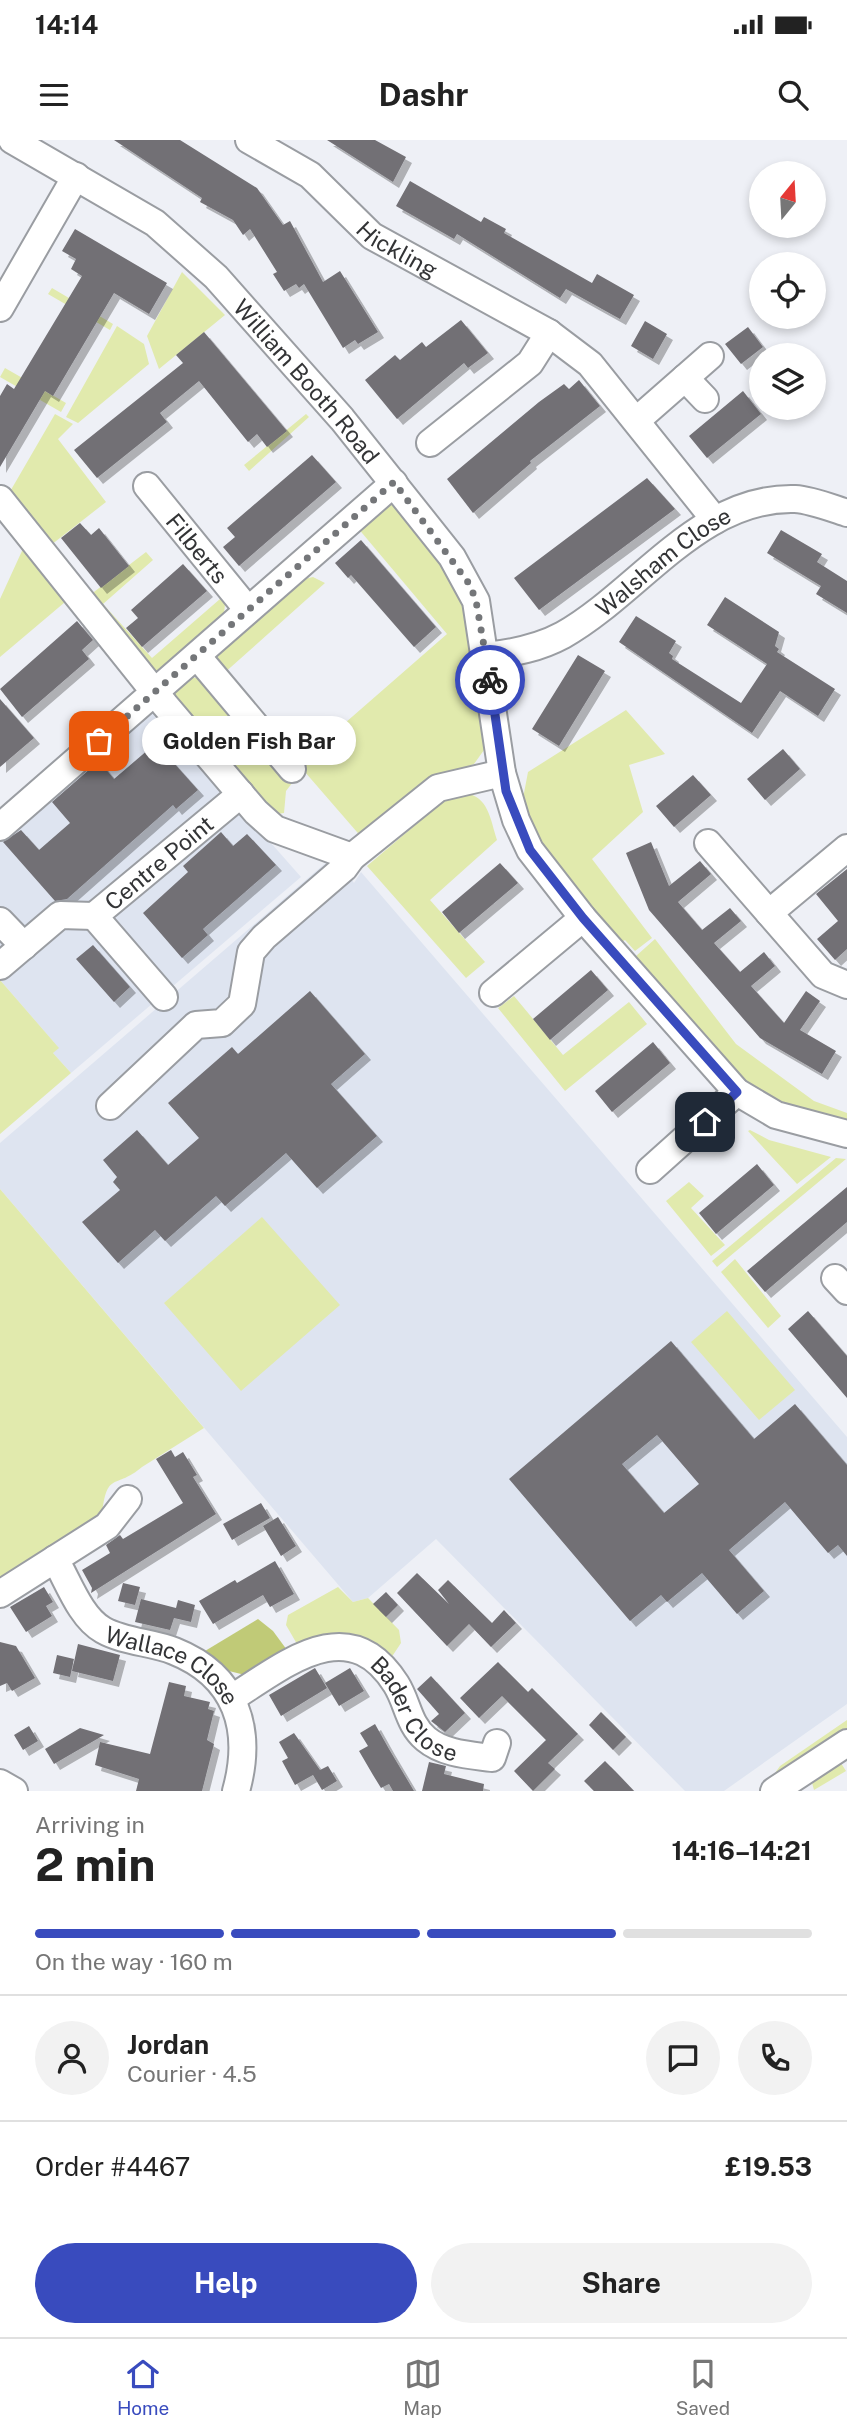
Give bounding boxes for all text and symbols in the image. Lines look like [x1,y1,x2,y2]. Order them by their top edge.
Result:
text: 14:14 [35,9,98,40]
icon: menu [35,76,73,114]
text: Dashr [378,76,469,113]
icon: search [774,76,812,114]
north arrow [749,161,826,238]
map controls [749,161,826,420]
street label: Hickling [351,215,443,283]
button: locate [749,252,826,329]
street label: William Booth Road [228,293,385,469]
button: layers [749,343,826,420]
street label: Walsham Close [590,501,735,622]
street label: Filberts [161,508,234,588]
courier [455,645,525,715]
icon: bike [471,661,509,699]
pin [69,711,129,771]
callout: Golden Fish Bar [141,716,354,766]
icon: bag [80,722,118,760]
text: Golden Fish Bar [162,727,336,754]
street label: Centre Point [99,810,218,915]
pin [675,1092,735,1152]
icon: home [686,1103,724,1141]
street label: Wallace Close [102,1620,245,1709]
street label: Bader Close [366,1650,461,1766]
text: Arriving in [35,1811,145,1838]
text: 14:16–14:21 [672,1835,812,1866]
text: 2 min [35,1837,155,1891]
text: On the way · 160 m [35,1948,233,1975]
button: person [35,2021,109,2095]
button: chat [646,2021,720,2095]
button: phone [738,2021,812,2095]
text: Jordan [127,2029,209,2060]
text: Courier · 4.5 [127,2060,257,2087]
text: Order #4467 [35,2151,190,2182]
text: £19.53 [725,2151,812,2182]
button: Help [35,2243,417,2323]
button: Share [431,2243,812,2323]
tab: Home [117,2355,169,2419]
tab: Map [403,2355,442,2419]
tab: Saved [676,2355,730,2419]

